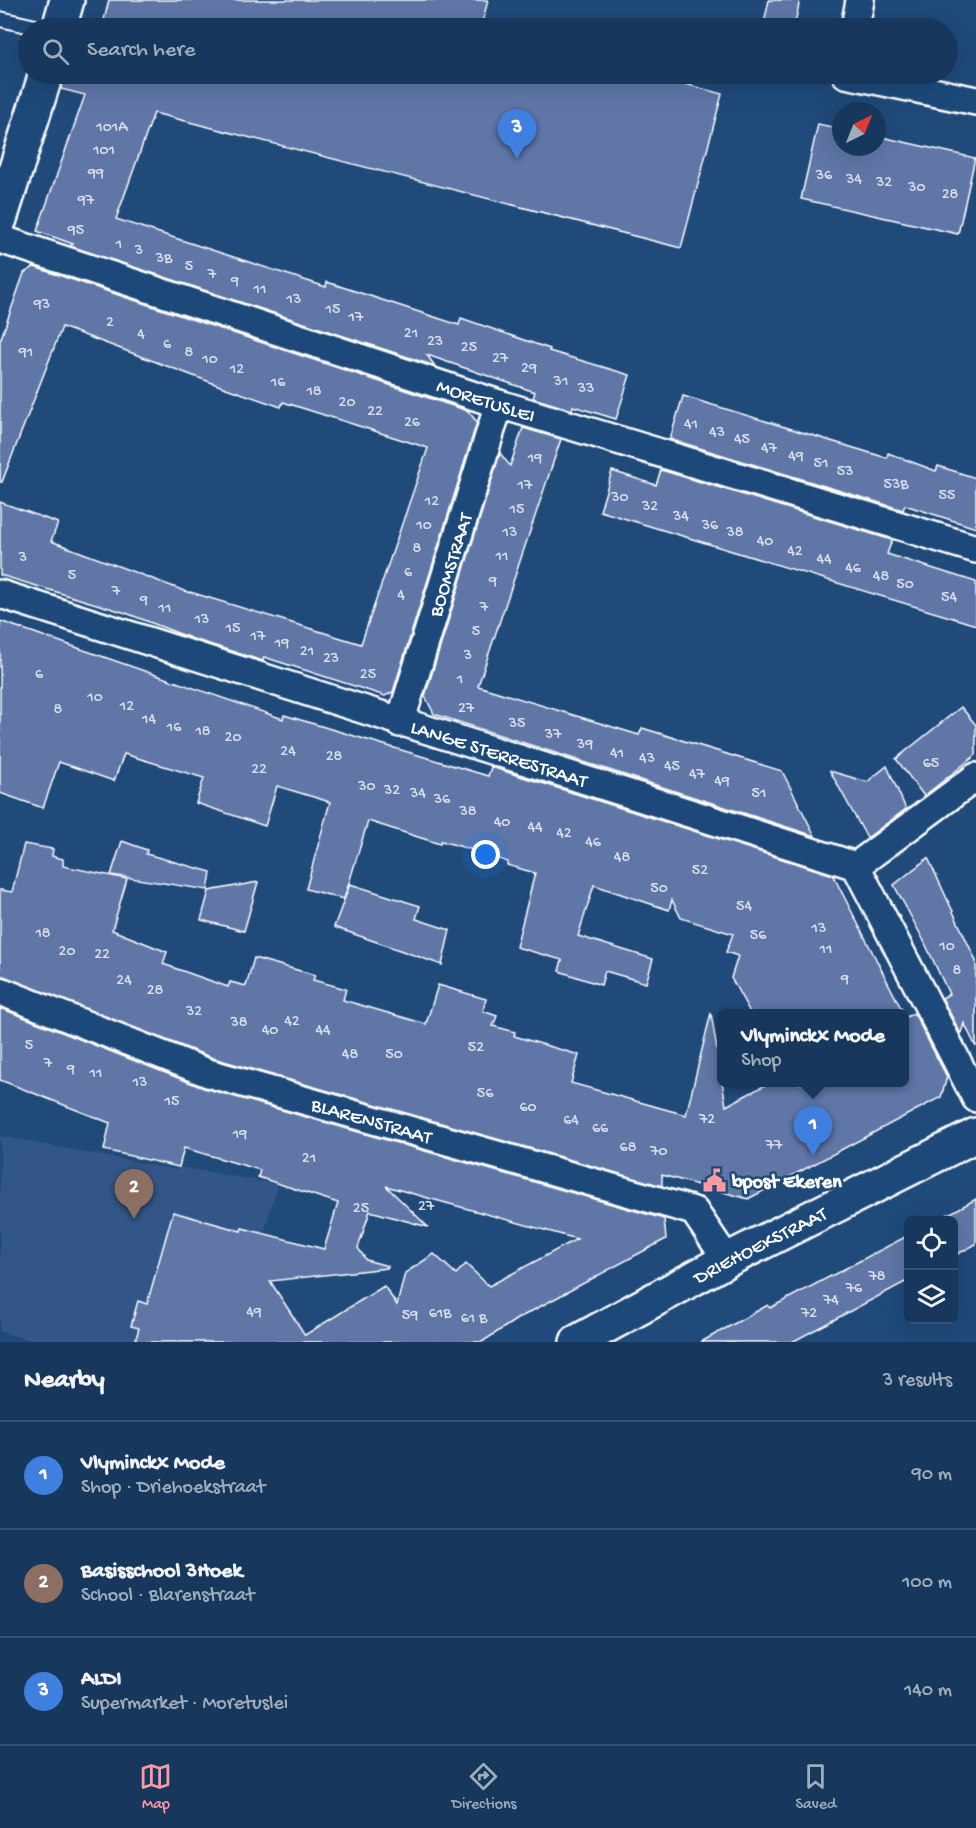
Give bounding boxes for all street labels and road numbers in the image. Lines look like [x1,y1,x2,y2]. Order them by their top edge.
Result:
street label: MORETUSLEI [433,376,537,429]
street label: BOOMSTRAAT [425,510,480,621]
street label: LANGE STERRESTRAAT [407,717,591,795]
street label: BLARENSTRAAT [307,1095,435,1151]
street label: DRIEHOEKSTRAAT [689,1203,833,1292]

